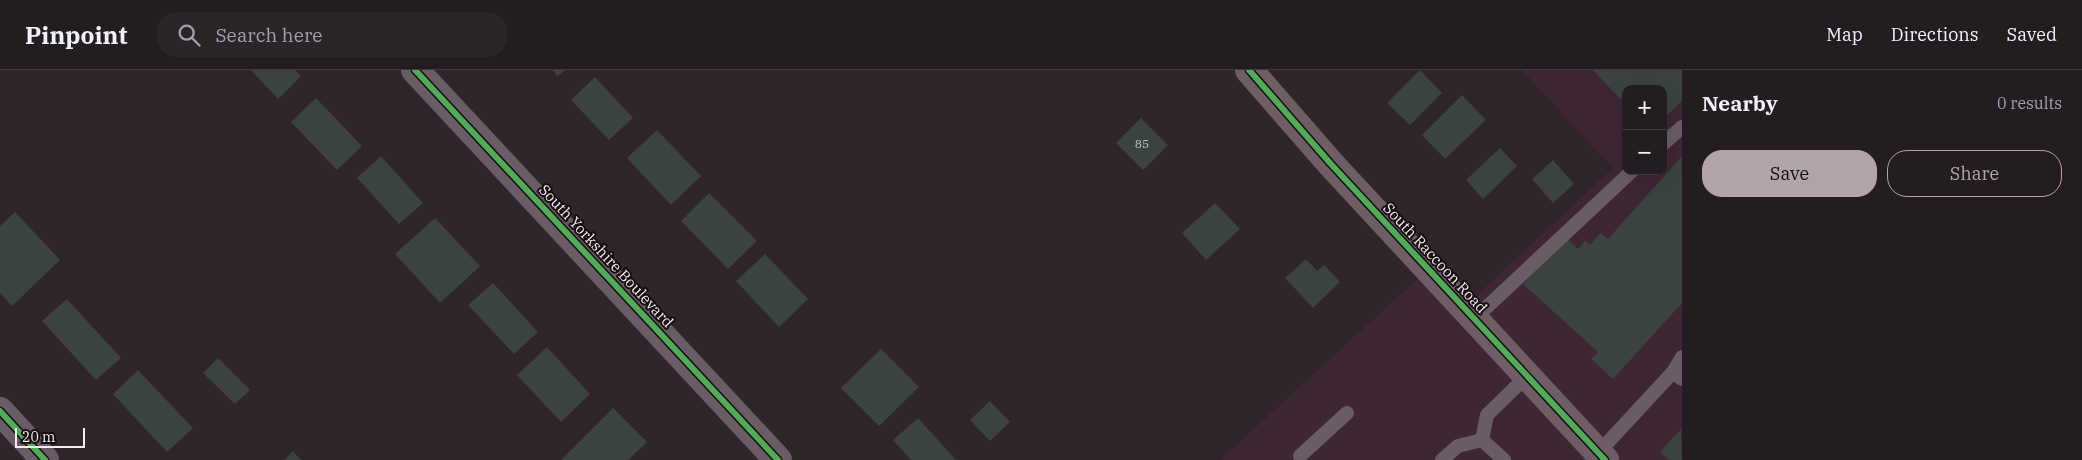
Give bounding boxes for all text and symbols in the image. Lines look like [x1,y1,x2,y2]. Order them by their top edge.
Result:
search box [157,12,507,57]
text: Pinpoint [25,19,127,51]
icon: search [175,21,203,49]
text: Search here [215,23,322,47]
text: Map [1826,23,1863,46]
text: Directions [1891,23,1979,46]
text: Saved [2007,23,2057,46]
map controls [1622,85,1667,175]
button: + [1622,85,1667,130]
text: Nearby [1702,89,1778,117]
text: 0 results [1997,93,2062,113]
button: − [1622,130,1667,175]
house number: 85 [1135,136,1149,151]
button: Save [1702,150,1877,197]
button: Share [1887,150,2062,197]
street label: South Yorkshire Boulevard [535,180,678,331]
street label: South Raccoon Road [1379,198,1491,317]
scale bar [15,425,85,448]
text: 20 m [22,428,55,446]

